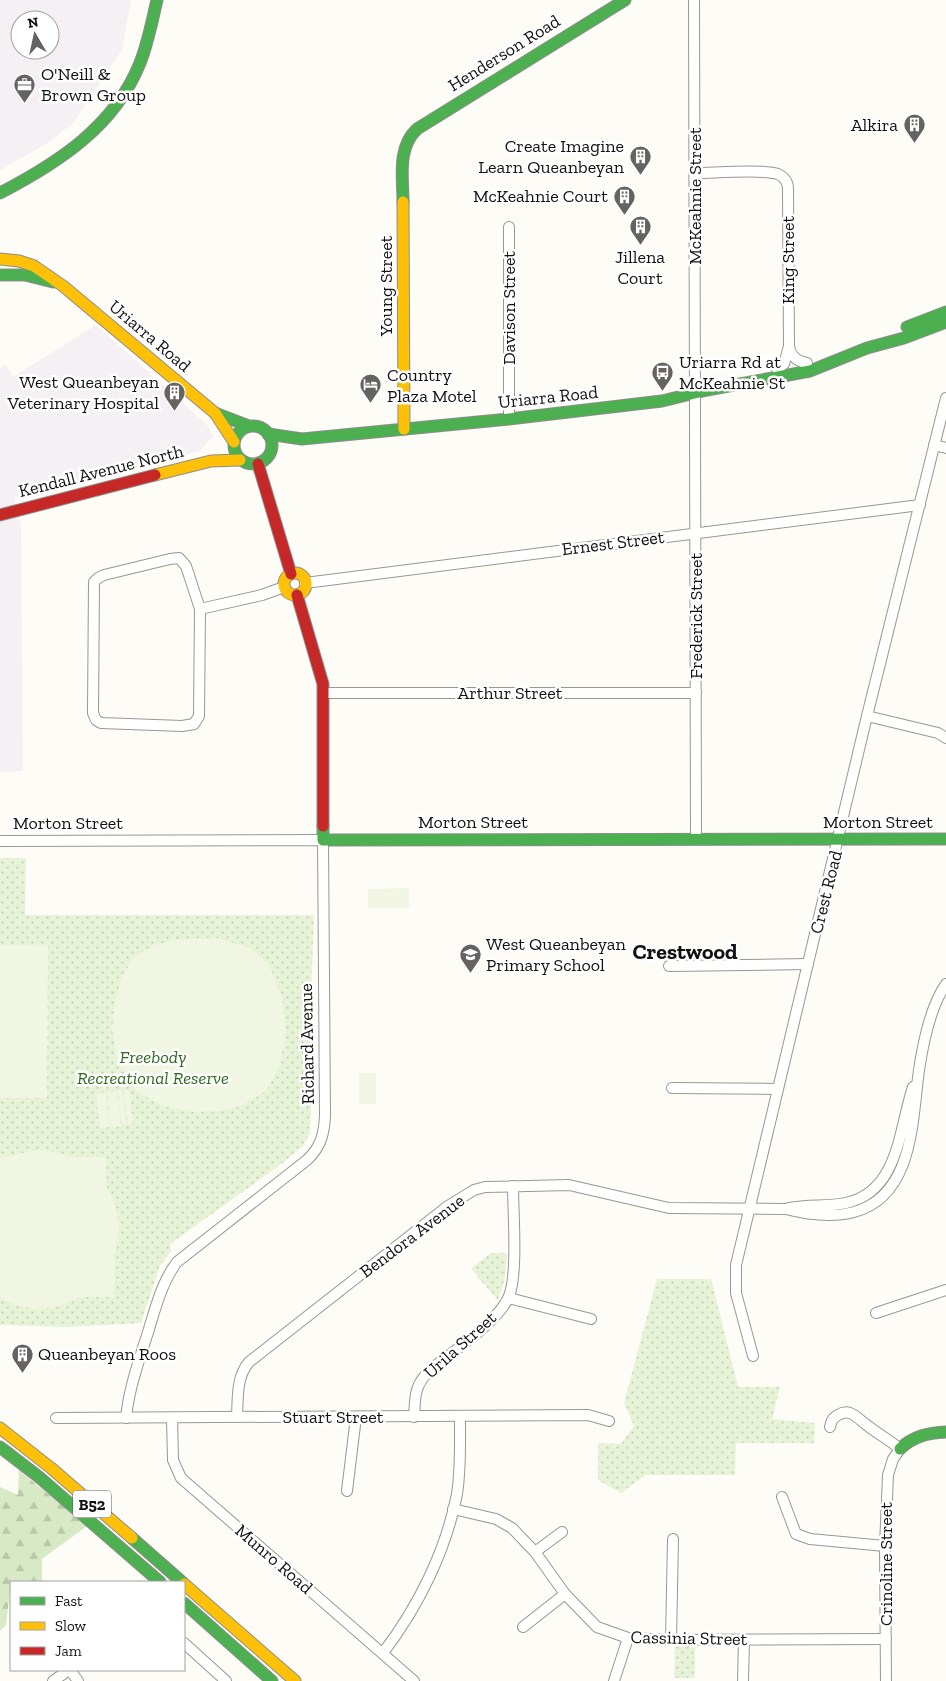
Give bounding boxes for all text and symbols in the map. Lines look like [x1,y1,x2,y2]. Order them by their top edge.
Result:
north arrow [10,10,60,60]
street label: Henderson Road [444,10,564,96]
text: N [26,13,40,32]
place label: O'Neill & Brown Group [41,63,146,106]
office icon: O'Neill & Brown Group [13,72,37,103]
building icon: Alkira [902,113,926,144]
place label: Alkira [851,114,898,136]
street label: McKeahnie Street [684,127,706,265]
place label: Create Imagine Learn Queanbeyan [478,135,625,178]
building icon: Create Imagine Learn Queanbeyan [628,144,652,175]
building icon: McKeahnie Court [612,184,636,215]
place label: McKeahnie Court [473,185,608,207]
building icon: Jillena Court [628,215,652,246]
street label: King Street [777,216,799,304]
street label: Young Street [375,235,397,337]
place label: Jillena Court [615,246,665,289]
street label: Davison Street [498,251,520,365]
street label: Uriarra Road [104,295,196,377]
place label: Uriarra Rd at McKeahnie St [679,351,785,394]
bus stop icon: Uriarra Rd at McKeahnie St [651,360,675,391]
place label: Country Plaza Motel [387,364,477,407]
place label: West Queanbeyan Veterinary Hospital [7,371,160,414]
hotel icon: Country Plaza Motel [359,373,383,404]
building icon: West Queanbeyan Veterinary Hospital [163,380,187,411]
street label: Uriarra Road [497,381,599,413]
street label: Kendall Avenue North [16,440,186,502]
street label: Ernest Street [561,526,666,560]
street label: Frederick Street [685,553,707,679]
street label: Arthur Street [458,682,563,704]
street label: Morton Street [418,811,528,833]
street label: Morton Street [823,811,933,833]
street label: Morton Street [13,812,123,834]
street label: Crest Road [805,848,847,936]
place label: West Queanbeyan Primary School [486,933,627,976]
district label: Crestwood [632,938,738,965]
school or university icon: West Queanbeyan Primary School [458,942,482,973]
street label: Richard Avenue [295,983,319,1105]
park label: Freebody Recreational Reserve [77,1046,229,1089]
street label: Bendora Avenue [355,1189,469,1283]
street label: Urila Street [419,1306,501,1383]
building icon: Queanbeyan Roos [10,1342,34,1373]
place label: Queanbeyan Roos [38,1343,176,1365]
street label: Stuart Street [283,1406,384,1428]
road number: B52 [73,1490,111,1518]
street label: Crinoline Street [875,1502,897,1626]
street label: Munro Road [231,1519,317,1599]
legend [10,1581,185,1671]
text: Fast [55,1592,83,1610]
text: Slow [55,1617,87,1635]
street label: Cassinia Street [630,1626,748,1650]
text: Jam [55,1642,82,1660]

